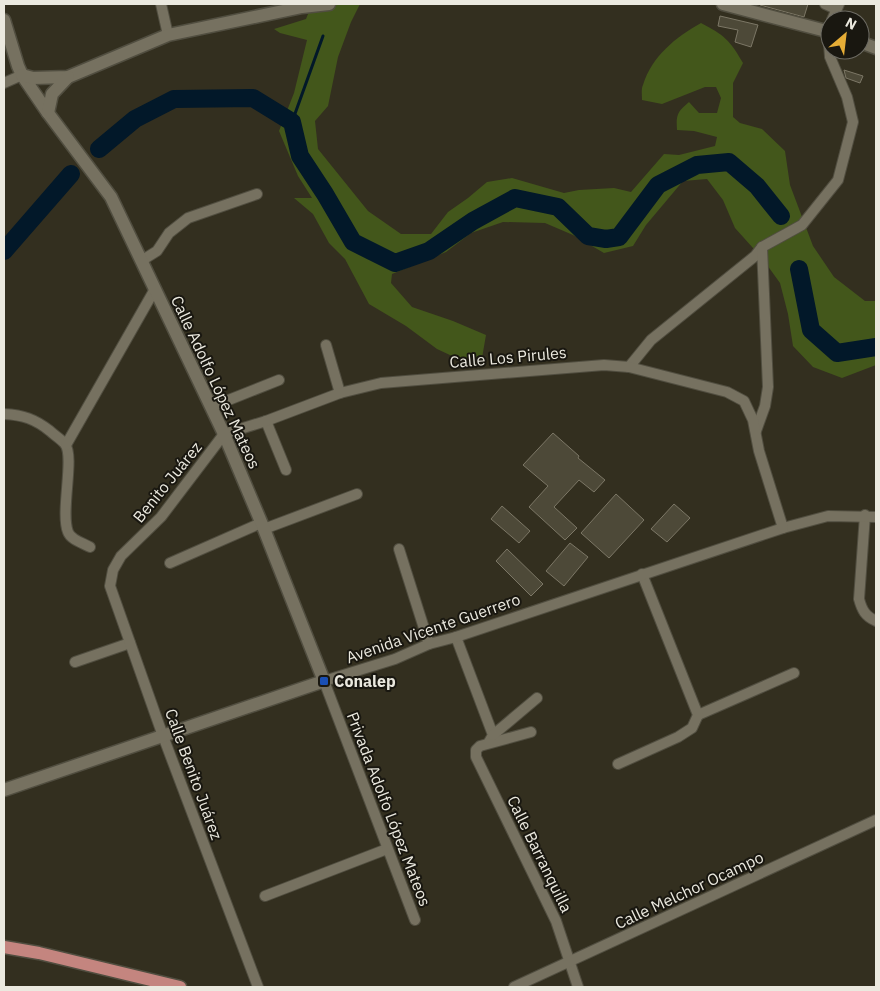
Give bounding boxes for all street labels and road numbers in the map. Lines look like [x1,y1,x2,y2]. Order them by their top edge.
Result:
street label: Calle Adolfo López Mateos [167,292,265,472]
street label: Calle Los Pirules [449,342,567,372]
street label: Benito Juárez [128,437,206,527]
street label: Avenida Vicente Guerrero [343,589,523,667]
street label: Calle Benito Juárez [161,706,227,842]
street label: Privada Adolfo López Mateos [343,709,435,909]
street label: Calle Barranquilla [503,792,577,916]
street label: Calle Melchor Ocampo [612,847,767,933]

